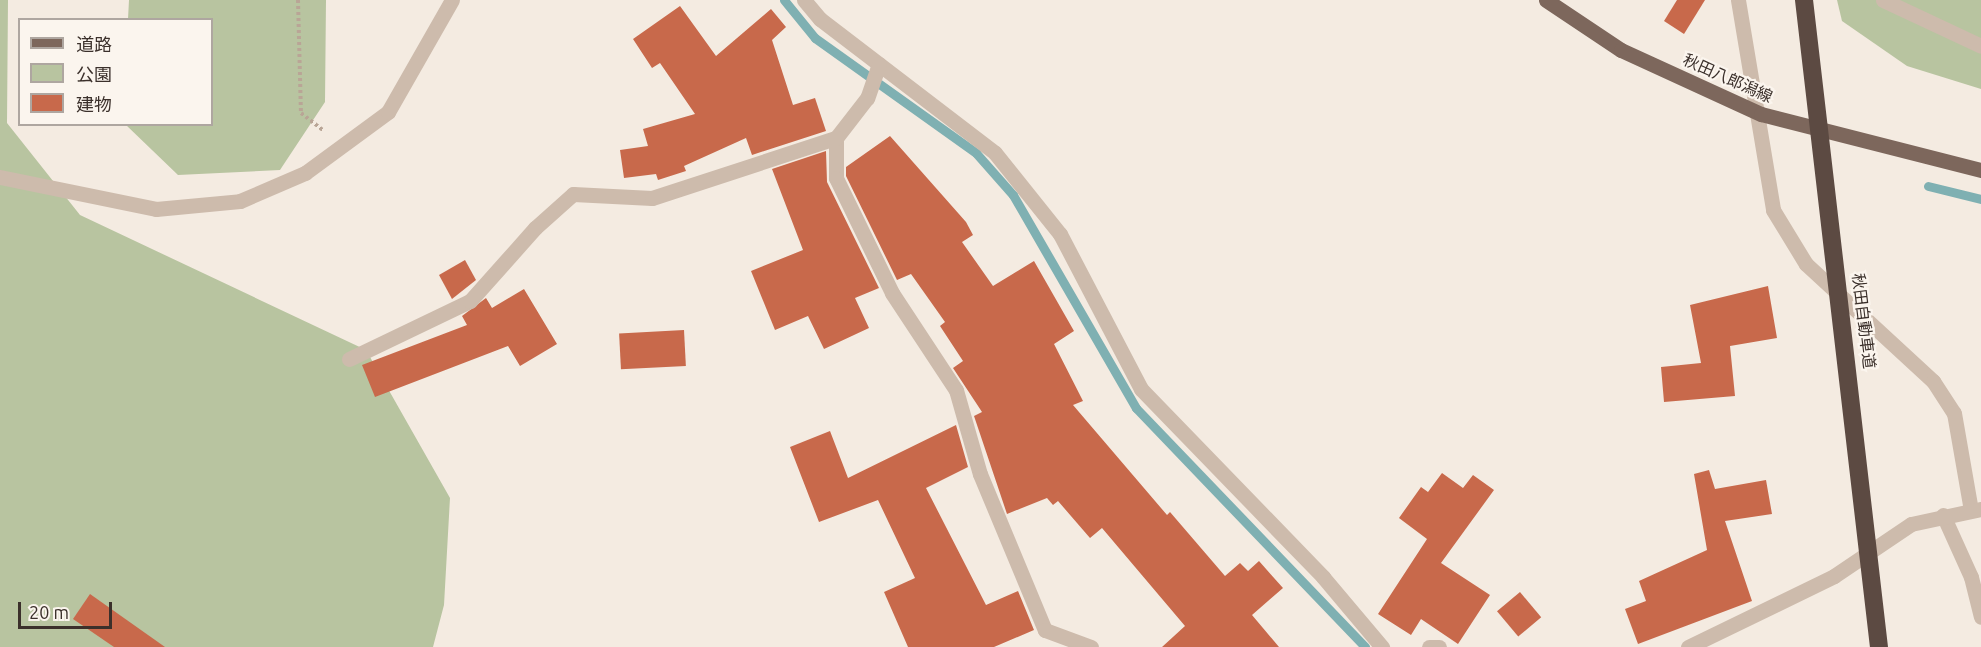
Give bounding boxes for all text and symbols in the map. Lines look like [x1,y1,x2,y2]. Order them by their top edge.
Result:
legend [18,18,213,126]
text: 道路 [76,34,112,54]
street label: 秋田八郎潟線 [1680,50,1776,106]
text: 公園 [76,64,112,84]
text: 建物 [76,94,112,114]
street label: 秋田自動車道 [1849,272,1879,370]
scale bar [21,590,116,628]
text: 20 m [29,602,69,622]

